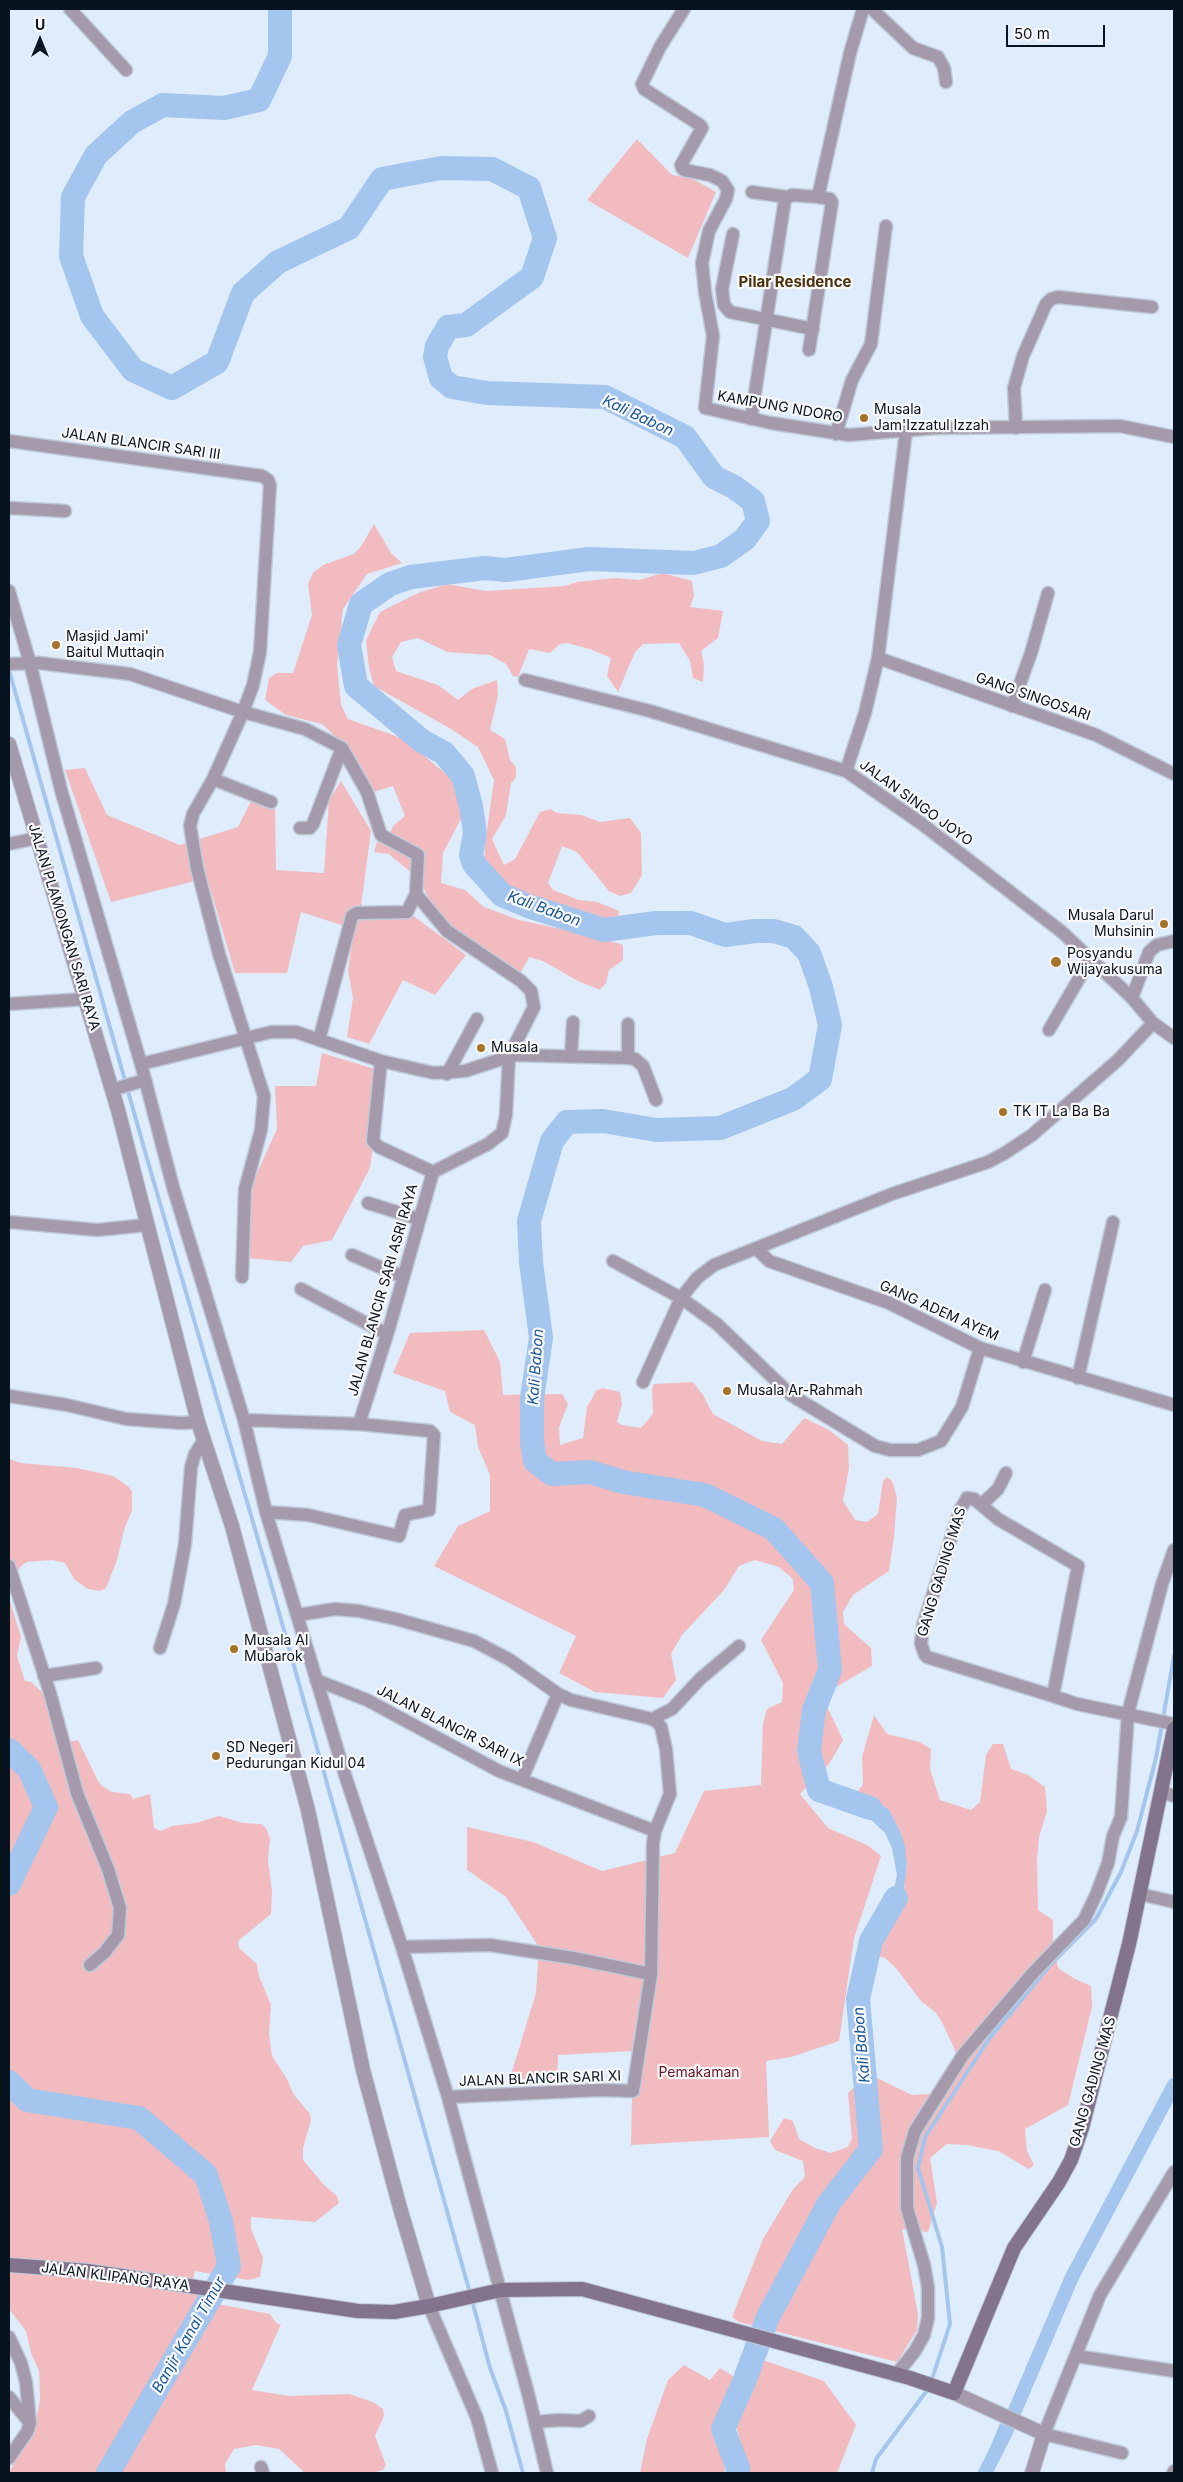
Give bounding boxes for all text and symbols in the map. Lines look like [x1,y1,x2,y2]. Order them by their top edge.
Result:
north arrow [15,15,65,65]
scale bar [1008,15,1107,47]
text: U [35,16,45,33]
text: 50 m [1014,24,1050,43]
district label: Pilar Residence [739,273,851,291]
street label: KAMPUNG NDORO [716,388,844,426]
water label: Kali Babon [600,392,676,440]
place label: Musala Jam'Izzatul Izzah [874,402,989,434]
marker: Musala Jam'Izzatul Izzah [858,412,870,424]
street label: JALAN BLANCIR SARI III [60,425,222,463]
place label: Masjid Jami' Baitul Muttaqin [66,629,165,662]
marker: Masjid Jami' Baitul Muttaqin [50,639,62,651]
street label: GANG SINGOSARI [973,669,1093,725]
street label: JALAN SINGO JOYO [856,756,976,850]
street label: JALAN PLAMONGAN SARI RAYA [25,822,103,1032]
water label: Kali Babon [505,888,583,930]
place label: Musala Darul Muhsinin [1068,908,1154,940]
marker: Musala Darul Muhsinin [1158,918,1170,930]
place label: Posyandu Wijayakusuma [1067,946,1163,979]
marker: Posyandu Wijayakusuma [1049,955,1063,969]
place label: Musala [491,1040,538,1056]
marker: Musala [475,1042,487,1054]
place label: TK IT La Ba Ba [1013,1104,1110,1120]
marker: TK IT La Ba Ba [997,1106,1009,1118]
street label: JALAN BLANCIR SARI ASRI RAYA [345,1182,421,1398]
street label: GANG ADEM AYEM [877,1277,1001,1345]
water label: Kali Babon [524,1328,548,1406]
place label: Musala Ar-Rahmah [737,1383,863,1399]
marker: Musala Ar-Rahmah [721,1385,733,1397]
street label: GANG GADING MAS [914,1505,970,1639]
place label: Musala Al Mubarok [244,1633,308,1665]
marker: Musala Al Mubarok [228,1643,240,1655]
street label: JALAN BLANCIR SARI IX [374,1682,526,1770]
place label: SD Negeri Pedurungan Kidul 04 [226,1740,365,1772]
marker: SD Negeri Pedurungan Kidul 04 [210,1750,222,1762]
water label: Kali Babon [850,2006,874,2084]
street label: GANG GADING MAS [1066,2015,1120,2149]
park label: Pemakaman [658,2065,740,2081]
street label: JALAN BLANCIR SARI XI [459,2068,621,2090]
street label: JALAN KLIPANG RAYA [40,2260,190,2294]
water label: Banjir Kanal Timur [149,2274,229,2396]

